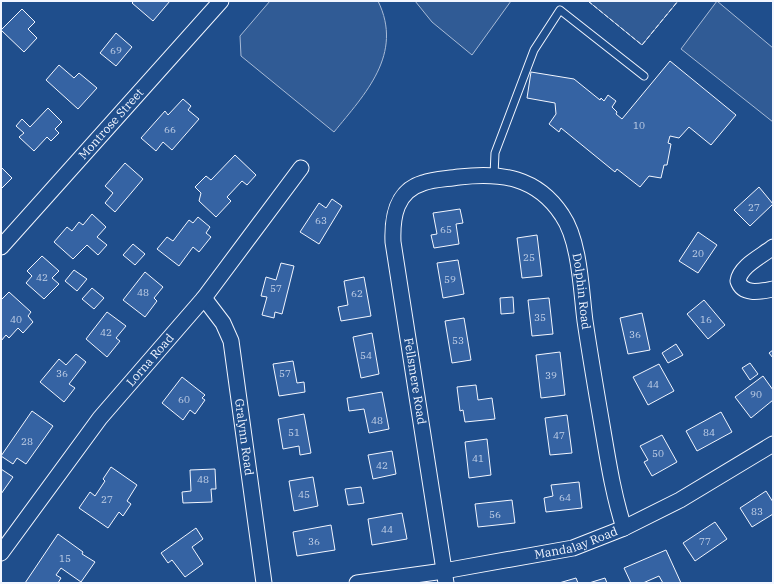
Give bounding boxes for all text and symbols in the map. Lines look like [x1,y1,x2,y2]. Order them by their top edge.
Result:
house number: 69 [110,44,122,57]
street label: Montrose Street [75,85,146,162]
house number: 10 [633,119,645,132]
house number: 66 [164,123,176,136]
house number: 27 [748,201,760,214]
house number: 63 [315,214,327,227]
house number: 65 [440,223,452,236]
house number: 20 [692,247,704,260]
house number: 25 [523,251,535,264]
street label: Dolphin Road [570,252,594,330]
house number: 42 [36,271,48,284]
house number: 59 [444,273,456,286]
house number: 57 [270,282,282,295]
house number: 48 [137,286,149,299]
house number: 62 [351,287,363,300]
house number: 35 [534,311,546,324]
house number: 40 [10,313,22,326]
house number: 16 [700,313,712,326]
house number: 42 [100,326,112,339]
house number: 36 [629,328,641,341]
street label: Lorna Road [123,330,177,389]
house number: 53 [452,334,464,347]
street label: Fellsmere Road [401,337,430,425]
house number: 54 [360,349,372,362]
house number: 36 [56,367,68,380]
house number: 57 [279,367,291,380]
house number: 39 [545,369,557,382]
house number: 44 [647,378,659,391]
house number: 90 [750,388,762,401]
house number: 60 [178,393,190,406]
street label: Gralynn Road [232,398,257,476]
house number: 48 [371,414,383,427]
house number: 51 [288,426,300,439]
house number: 84 [703,426,715,439]
house number: 47 [553,429,565,442]
house number: 28 [21,435,33,448]
house number: 50 [652,447,664,460]
house number: 41 [472,452,484,465]
house number: 42 [376,459,388,472]
house number: 48 [197,473,209,486]
house number: 45 [298,488,310,501]
house number: 64 [559,491,571,504]
house number: 27 [101,493,113,506]
house number: 83 [751,505,763,518]
house number: 56 [489,508,501,521]
house number: 44 [381,523,393,536]
street label: Mandalay Road [533,523,620,562]
house number: 36 [308,535,320,548]
house number: 77 [699,535,711,548]
house number: 15 [59,552,71,565]

